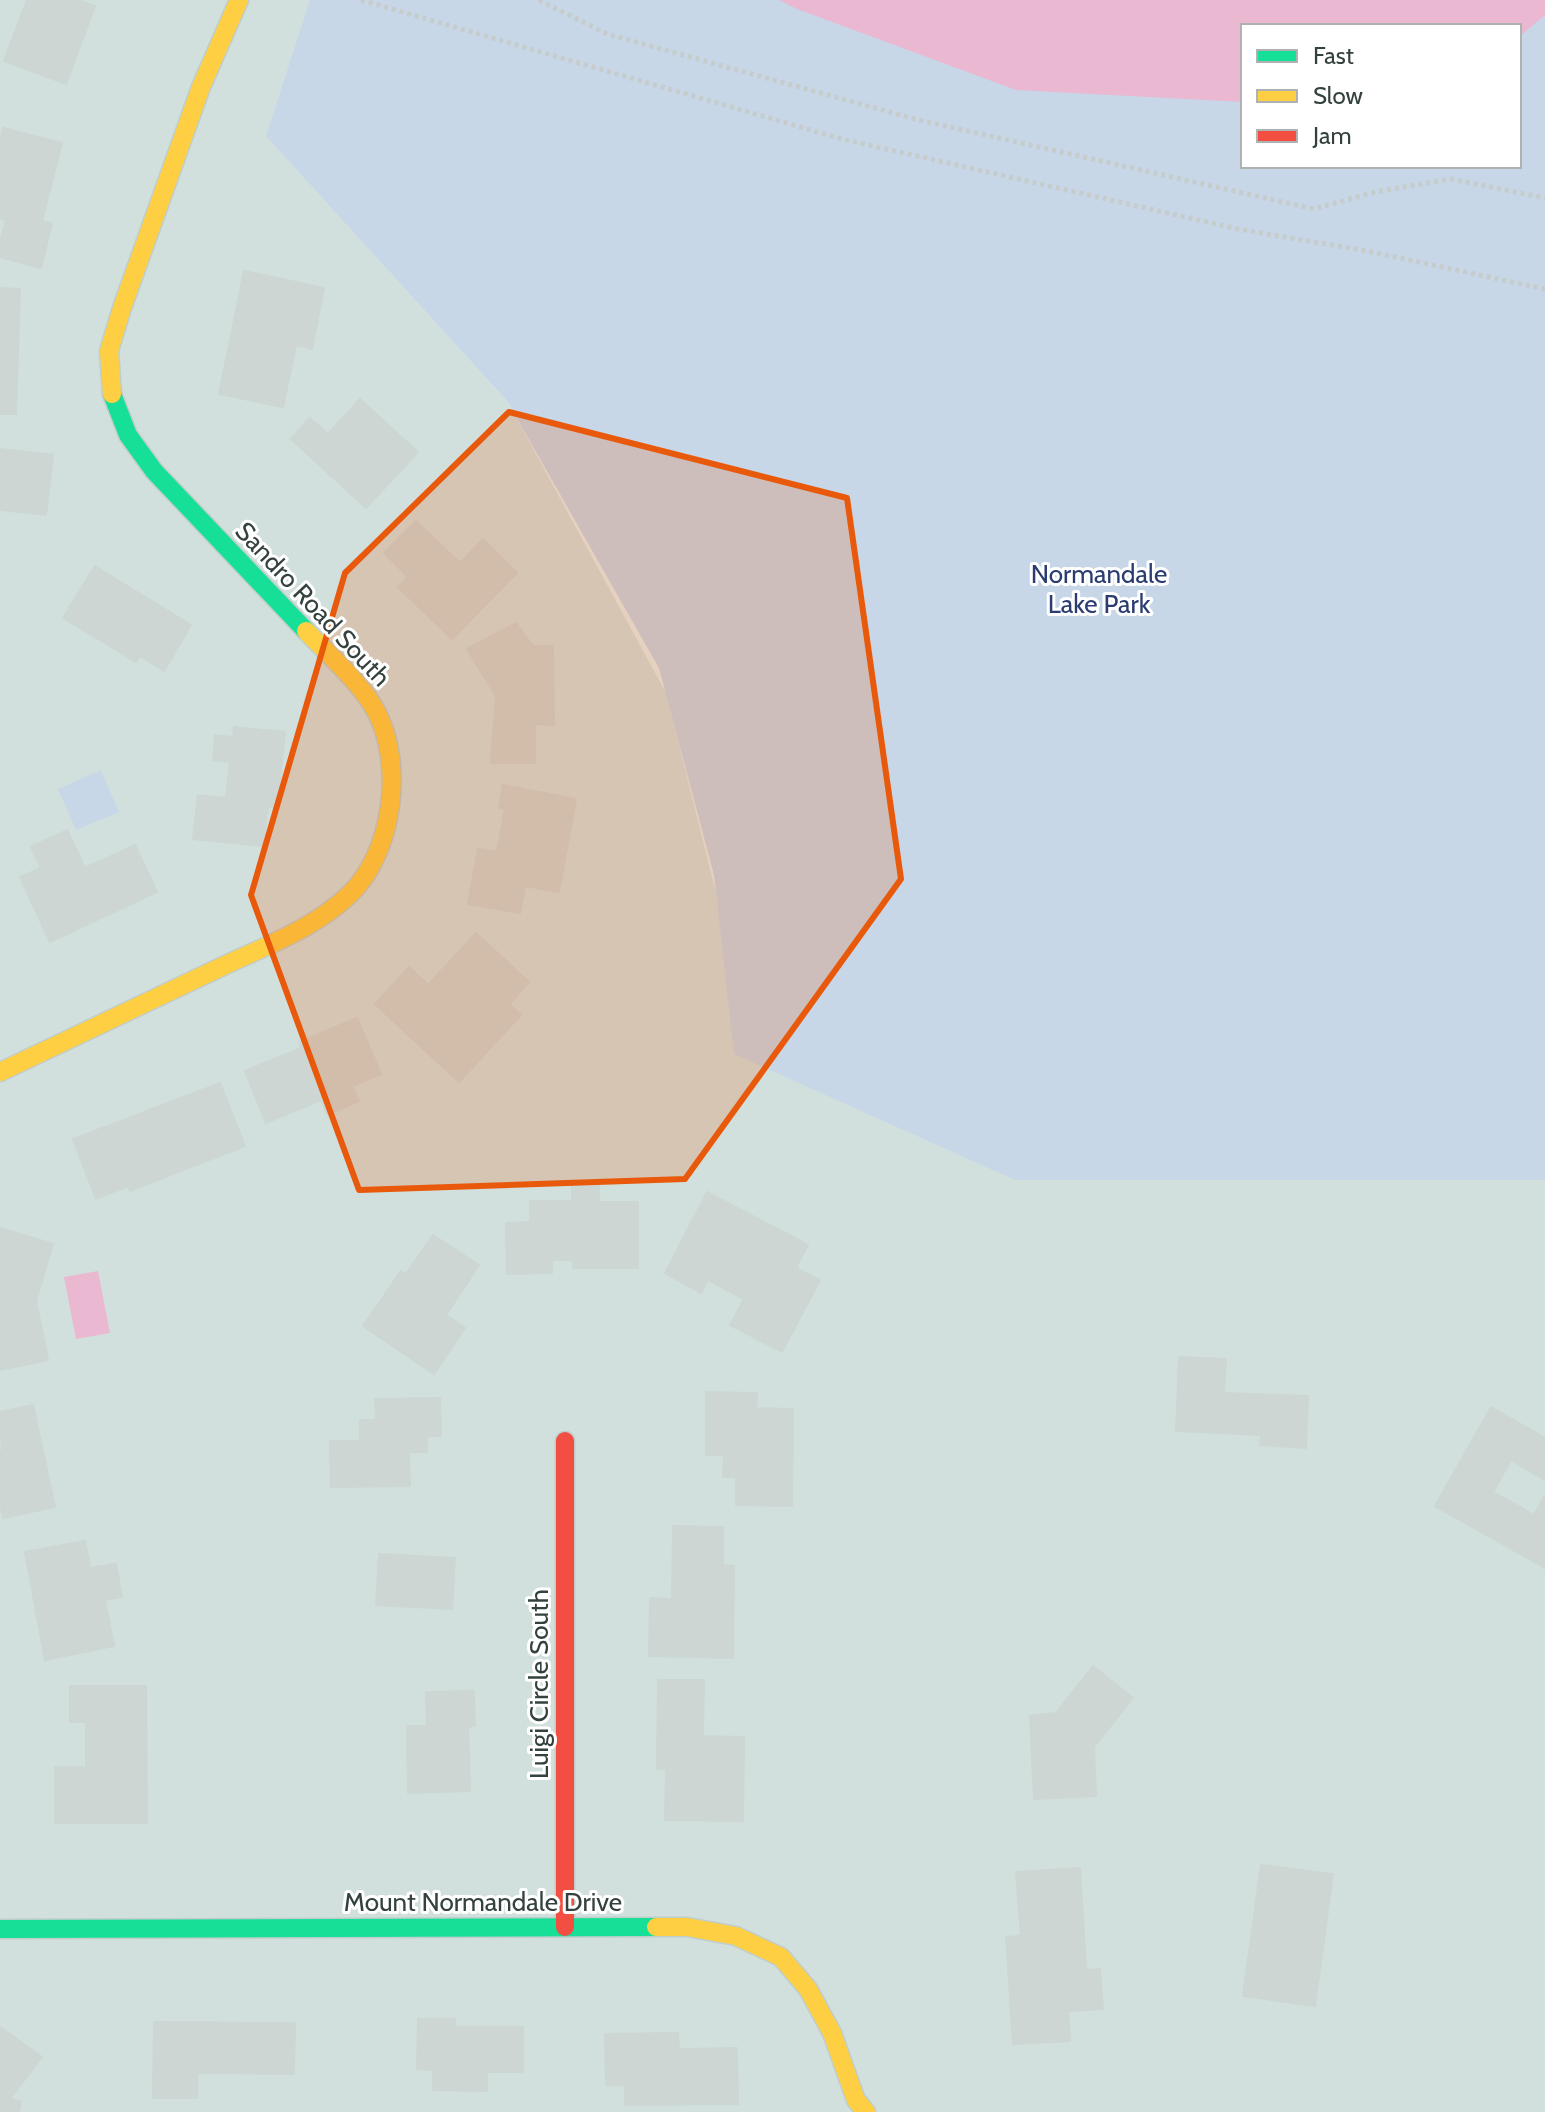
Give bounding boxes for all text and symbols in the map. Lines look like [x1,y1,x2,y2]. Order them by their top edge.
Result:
legend [1241,24,1521,168]
text: Fast [1313,41,1354,70]
text: Slow [1313,81,1363,110]
text: Jam [1312,121,1351,150]
street label: Sandro Road South [229,515,397,693]
park label: Normandale Lake Park [1031,558,1167,620]
street label: Luigi Circle South [523,1589,555,1779]
street label: Mount Normandale Drive [344,1886,622,1918]

